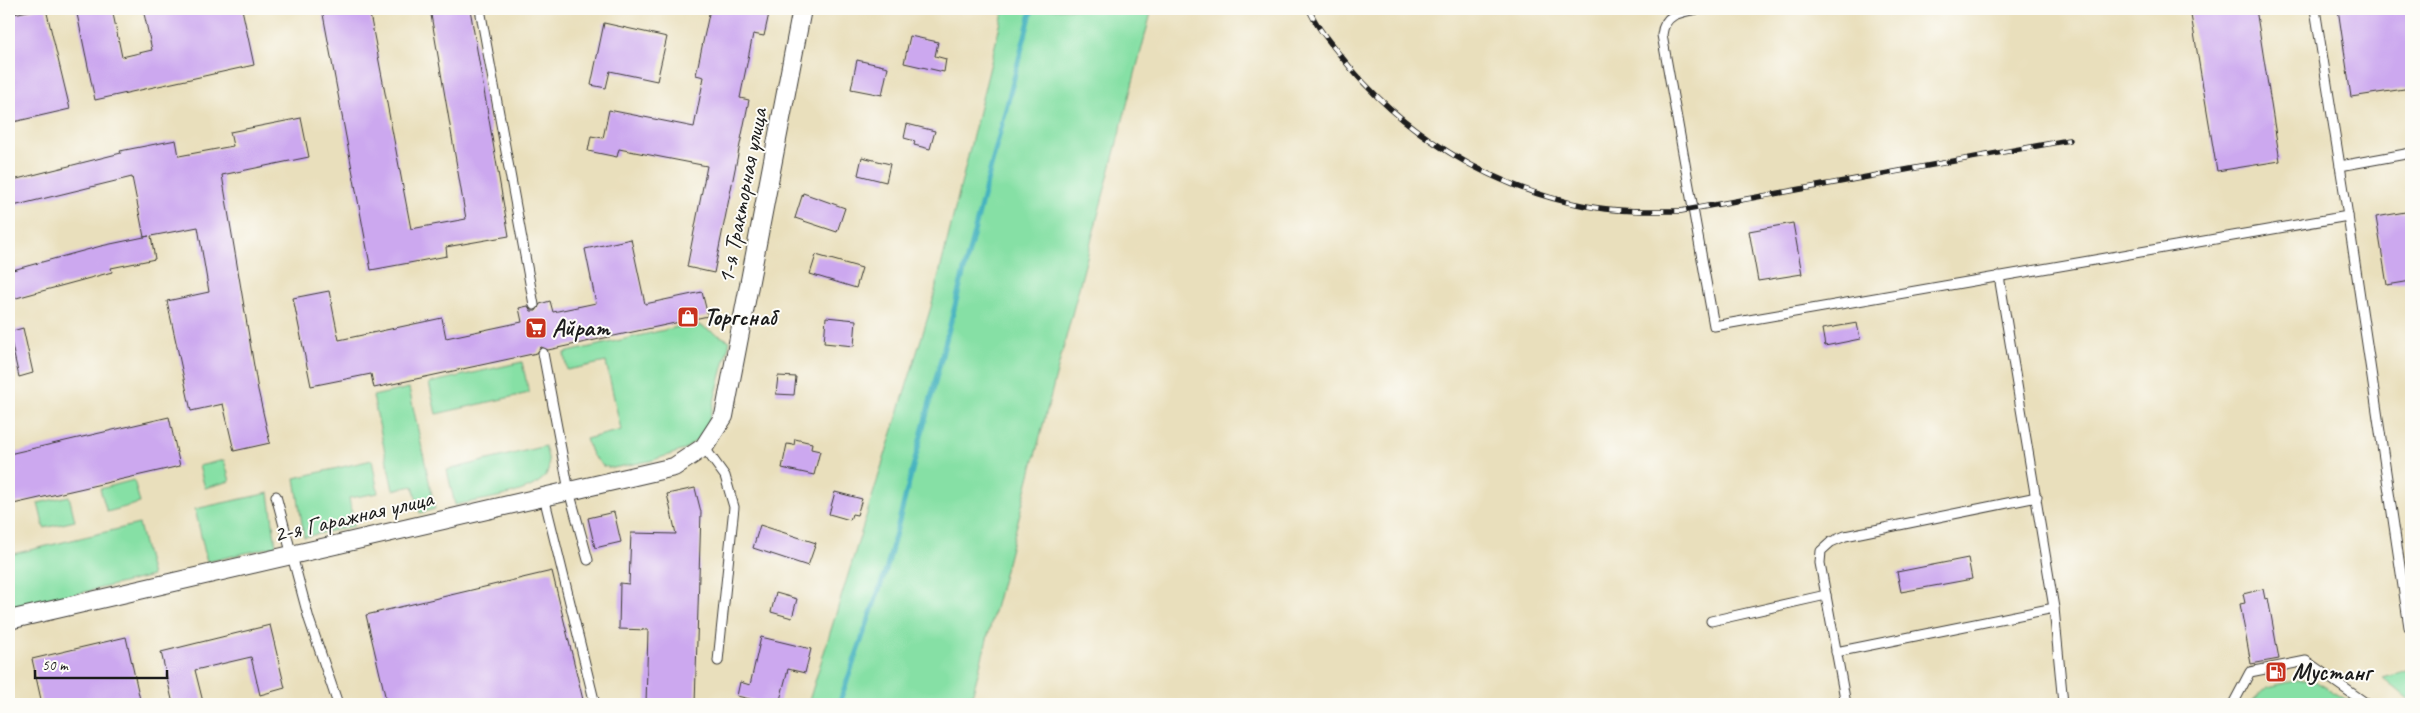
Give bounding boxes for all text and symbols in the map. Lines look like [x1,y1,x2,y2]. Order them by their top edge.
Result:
street label: 1-я Тракторная улица [710,104,774,286]
place label: Торгснаб [704,302,781,332]
shop icon: Торгснаб [676,305,700,329]
place label: Айрат [552,313,611,343]
supermarket icon: Айрат [524,316,548,340]
street label: 2-я Гаражная улица [270,483,437,549]
scale bar [35,648,168,680]
text: 50 m [42,656,69,675]
place label: Мустанг [2292,657,2375,687]
fuel station icon: Мустанг [2264,660,2288,684]

